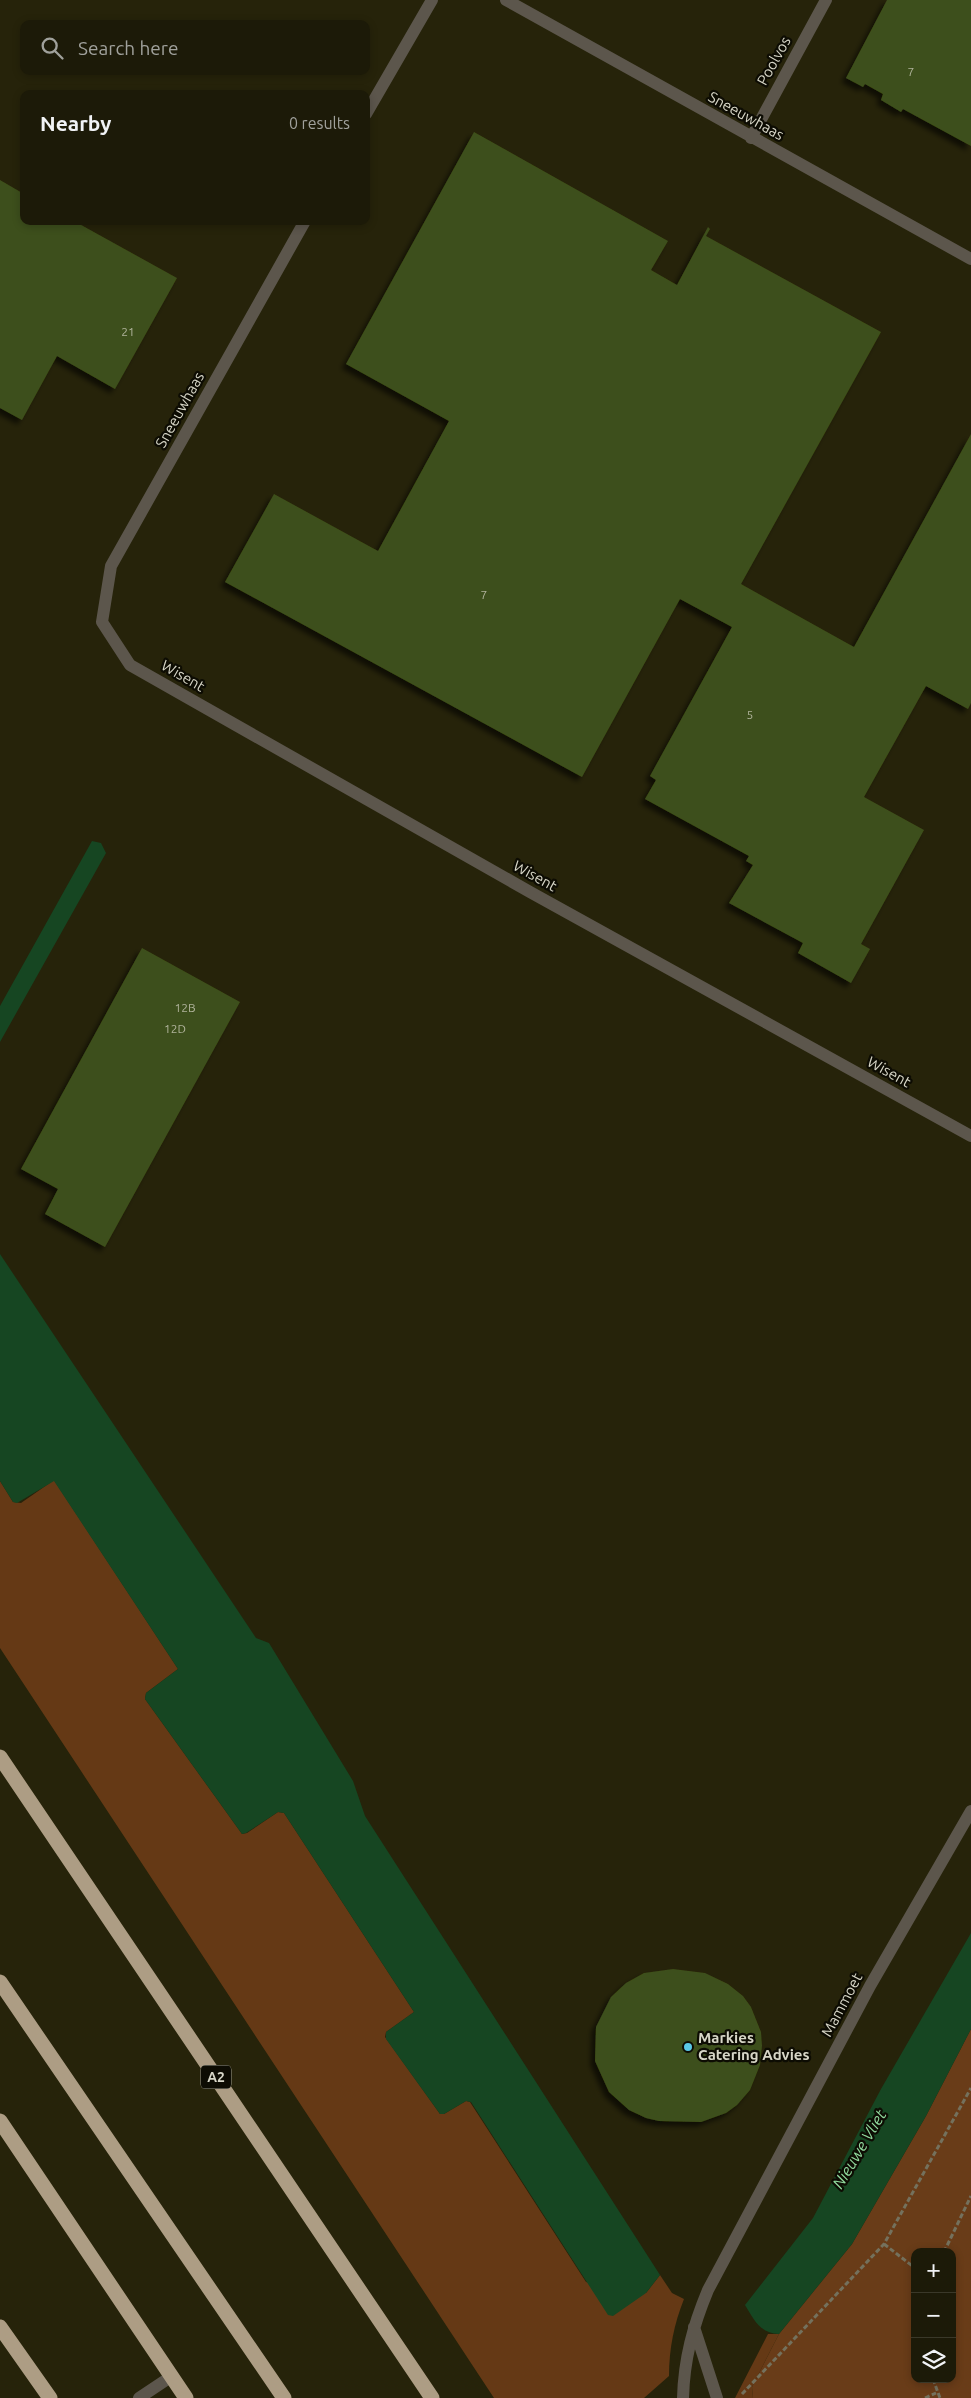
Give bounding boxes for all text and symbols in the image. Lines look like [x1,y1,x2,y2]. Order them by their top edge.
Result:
search box [20,20,370,75]
icon: search [38,34,66,62]
street label: Poolvos [753,34,794,88]
text: Search here [78,37,178,59]
house number: 7 [908,65,914,78]
street label: Sneeuwhaas [706,88,787,143]
text: Nearby [40,111,111,135]
text: 0 results [289,114,350,132]
house number: 21 [121,325,135,338]
street label: Sneeuwhaas [152,369,207,450]
house number: 7 [481,588,487,601]
street label: Wisent [159,656,208,695]
house number: 5 [747,708,753,721]
street label: Wisent [511,857,560,894]
house number: 12B [174,1001,196,1014]
house number: 12D [164,1022,186,1035]
street label: Wisent [865,1053,914,1090]
street label: Mammoet [818,1970,865,2039]
place label: Markies Catering Advies [698,2029,810,2063]
marker: Markies Catering Advies [682,2041,694,2053]
road number: A2 [201,2066,231,2088]
water label: Nieuwe Vliet [828,2106,890,2192]
map controls [911,2248,956,2383]
button: + [911,2248,956,2293]
button: − [911,2293,956,2338]
button: layers [911,2338,956,2383]

